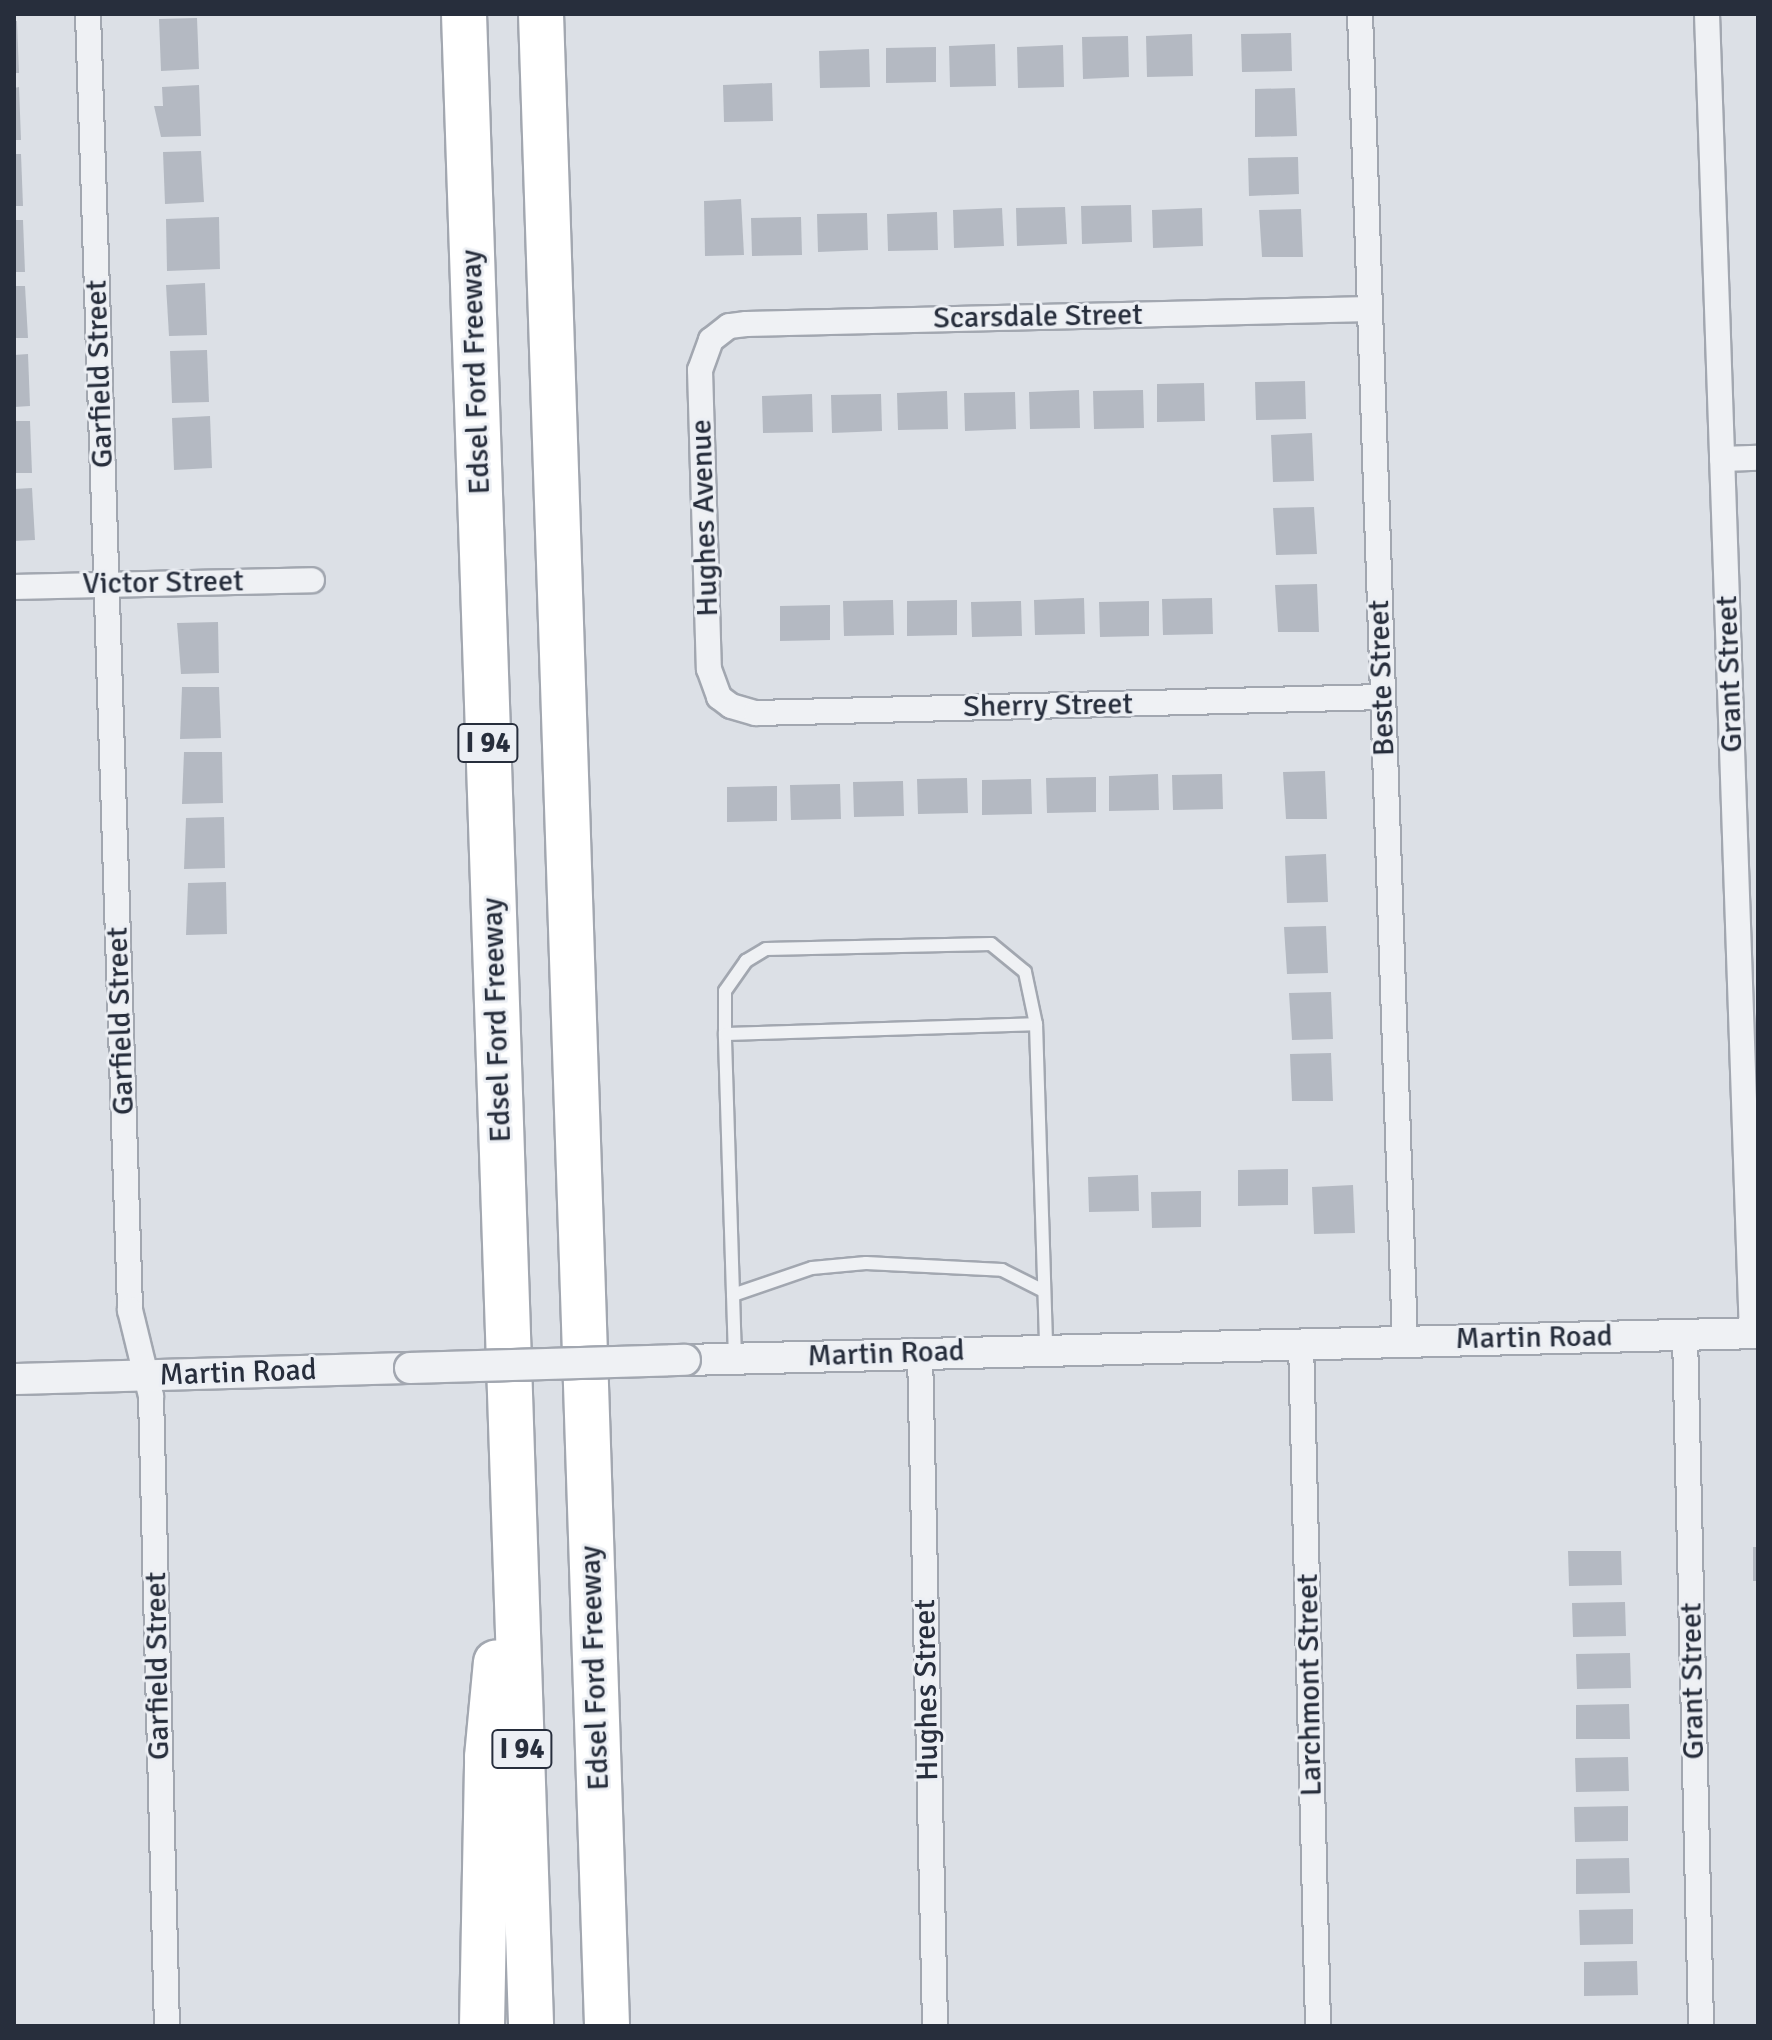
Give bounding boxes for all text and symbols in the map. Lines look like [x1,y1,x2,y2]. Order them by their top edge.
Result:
street label: Edsel Ford Freeway [454,249,498,495]
street label: Garfield Street [79,279,121,469]
street label: Scarsdale Street [933,297,1143,337]
street label: Hughes Avenue [684,419,726,617]
street label: Victor Street [82,564,244,602]
street label: Grant Street [1709,595,1751,753]
street label: Beste Street [1361,599,1403,757]
street label: Sherry Street [963,687,1133,725]
road number: I 94 [456,719,520,767]
street label: Edsel Ford Freeway [475,897,519,1143]
street label: Garfield Street [100,926,142,1116]
street label: Martin Road [1455,1319,1613,1357]
street label: Martin Road [807,1333,965,1375]
street label: Martin Road [159,1352,317,1394]
street label: Edsel Ford Freeway [573,1545,617,1791]
street label: Garfield Street [138,1572,178,1760]
street label: Larchmont Street [1290,1573,1330,1797]
street label: Hughes Street [907,1599,947,1781]
street label: Grant Street [1674,1602,1712,1760]
road number: I 94 [490,1725,554,1773]

